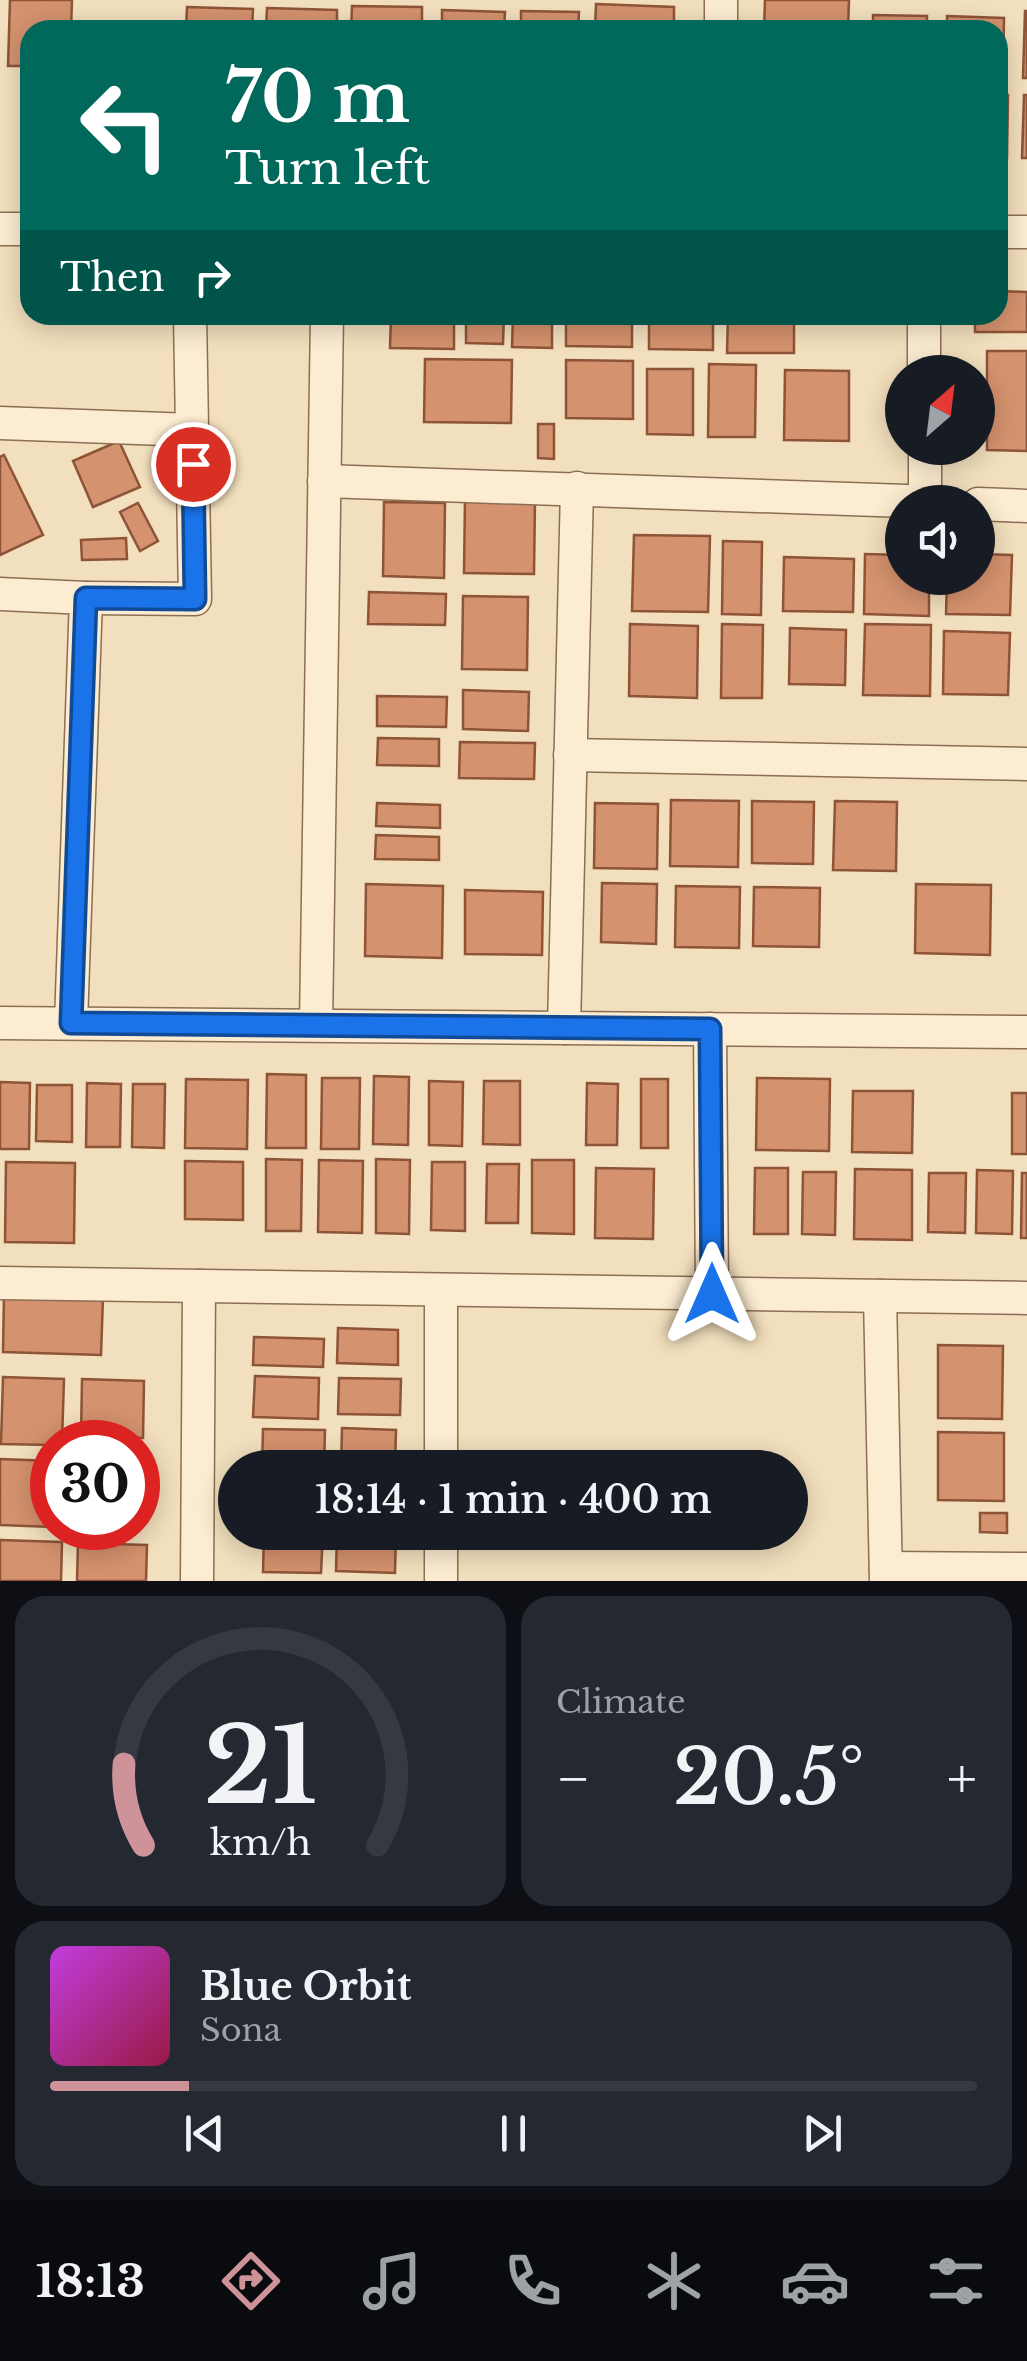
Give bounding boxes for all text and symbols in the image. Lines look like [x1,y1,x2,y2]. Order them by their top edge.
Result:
text: 70 m [225,54,410,141]
icon: left [60,60,190,190]
text: Turn left [225,140,430,196]
icon: right [185,250,240,305]
text: Then [60,254,165,301]
north arrow [885,355,995,465]
map controls [885,355,995,595]
pin [151,422,236,507]
icon: arrive [166,437,221,492]
button: sound [885,485,995,595]
position arrow [660,1242,764,1346]
speed limit sign: 30 [30,1420,160,1550]
text: 18:14 · 1 min · 400 m [314,1476,712,1523]
text: Climate [556,1682,685,1722]
text: 21 [204,1702,317,1831]
text: 20.5° [673,1731,864,1824]
text: − [556,1745,591,1813]
text: + [947,1745,977,1813]
text: km/h [210,1820,311,1865]
text: Blue Orbit [200,1963,411,2010]
text: Sona [200,2010,281,2050]
icon: previous [177,2106,232,2161]
icon: pause [486,2106,541,2161]
icon: next [795,2106,850,2161]
icon: directions [216,2246,286,2316]
icon: music [357,2246,427,2316]
icon: phone [498,2246,568,2316]
icon: climate [639,2246,709,2316]
icon: car [780,2246,850,2316]
icon: filters [921,2246,991,2316]
text: 18:13 [36,2253,145,2309]

